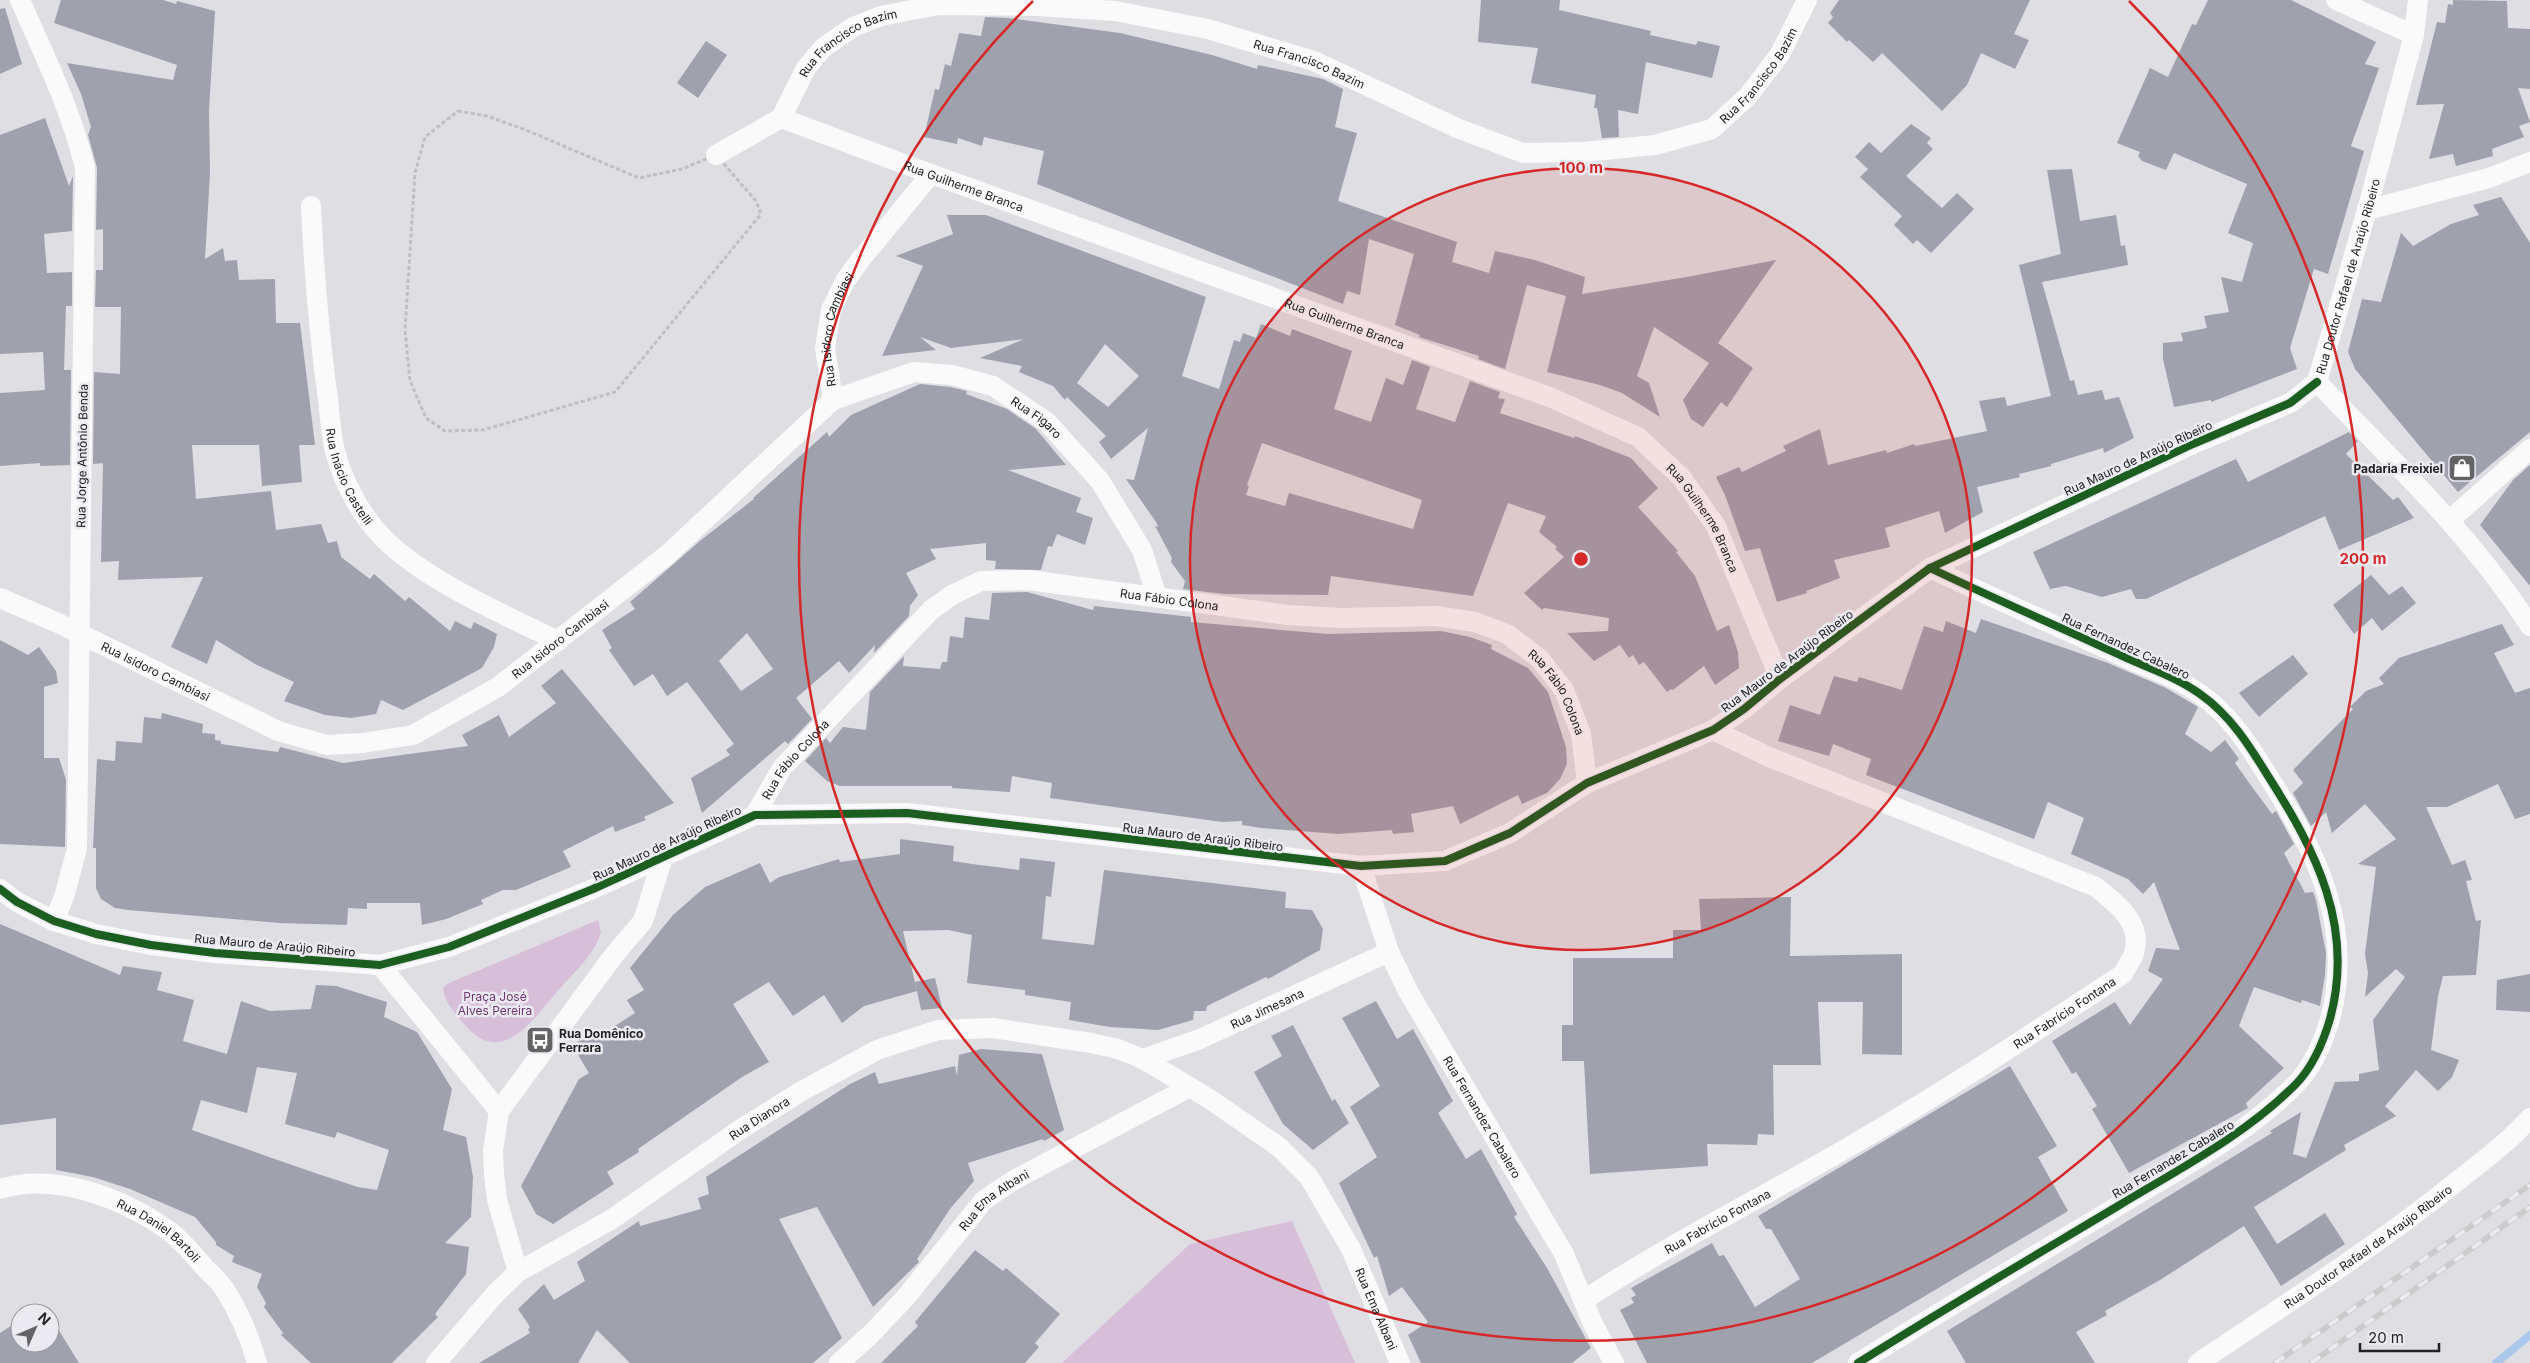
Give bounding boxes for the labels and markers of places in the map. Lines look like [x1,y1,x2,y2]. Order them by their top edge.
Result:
shop icon: Padaria Freixiel [2447,453,2477,483]
place label: Padaria Freixiel [2353,461,2443,476]
centre of rings [1572,550,1590,568]
bus stop icon: Rua Domênico Ferrara [525,1025,555,1055]
place label: Rua Domênico Ferrara [559,1026,643,1055]

